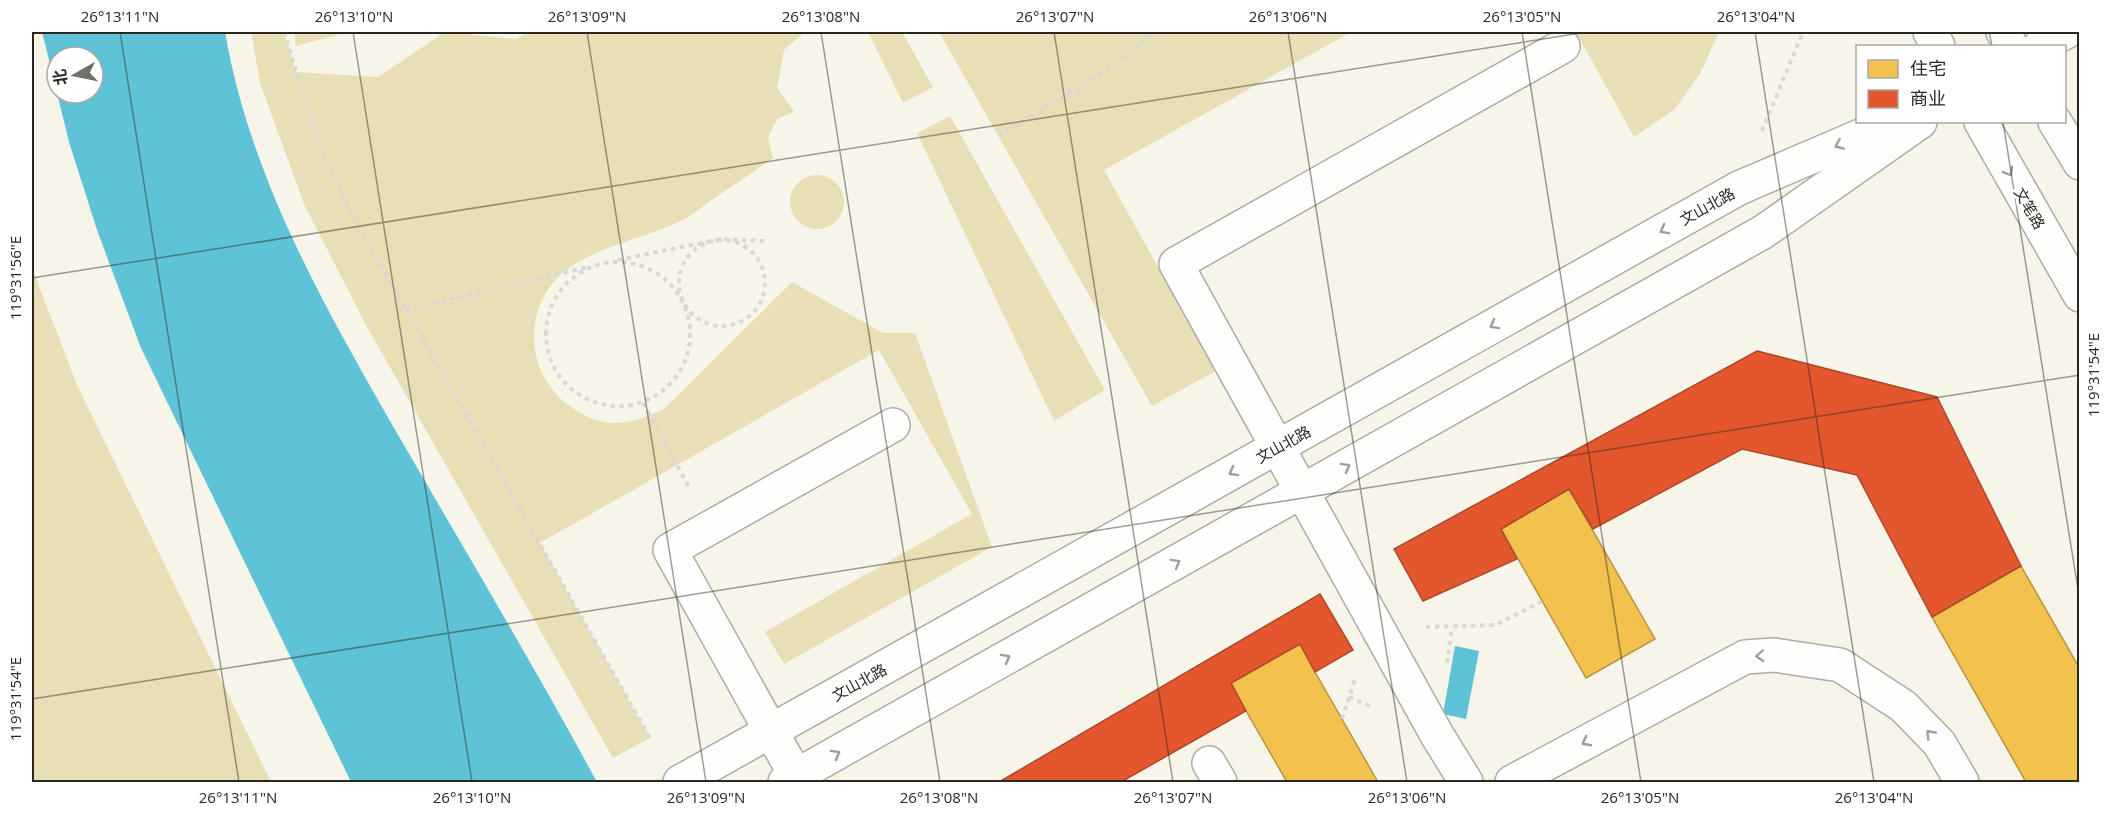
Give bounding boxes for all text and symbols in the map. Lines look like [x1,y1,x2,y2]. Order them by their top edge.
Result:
text: 26°13'11"N [81,6,159,26]
text: 26°13'10"N [315,6,393,26]
text: 26°13'09"N [548,6,626,26]
text: 26°13'08"N [782,6,860,26]
text: 26°13'07"N [1016,6,1094,26]
text: 26°13'06"N [1249,6,1327,26]
text: 26°13'05"N [1483,6,1561,26]
text: 26°13'04"N [1717,6,1795,26]
north arrow [45,45,105,105]
legend [1856,45,2066,123]
text: 住宅 [1910,56,1946,80]
text: 北 [48,68,72,87]
text: 商业 [1910,86,1946,110]
one-way arrow [1835,138,1846,150]
one-way arrow [2002,166,2014,176]
street label: 文山北路 [1676,183,1738,229]
street label: 文笔路 [2010,184,2050,232]
one-way arrow [1660,223,1671,234]
text: 119°31'56"E [5,236,25,320]
one-way arrow [1490,318,1500,330]
text: 119°31'54"E [2083,333,2103,417]
street label: 文山北路 [1252,421,1314,467]
one-way arrow [1340,463,1350,474]
one-way arrow [1229,465,1239,477]
one-way arrow [1170,559,1180,570]
one-way arrow [1755,650,1764,663]
one-way arrow [1000,654,1010,665]
text: 119°31'54"E [5,657,25,741]
street label: 文山北路 [828,659,890,705]
one-way arrow [1927,730,1938,741]
one-way arrow [1582,735,1593,746]
one-way arrow [830,750,840,761]
text: 26°13'11"N [199,787,277,807]
text: 26°13'10"N [433,787,511,807]
text: 26°13'09"N [667,787,745,807]
text: 26°13'08"N [900,787,978,807]
text: 26°13'07"N [1134,787,1212,807]
text: 26°13'06"N [1368,787,1446,807]
text: 26°13'05"N [1601,787,1679,807]
text: 26°13'04"N [1835,787,1913,807]

